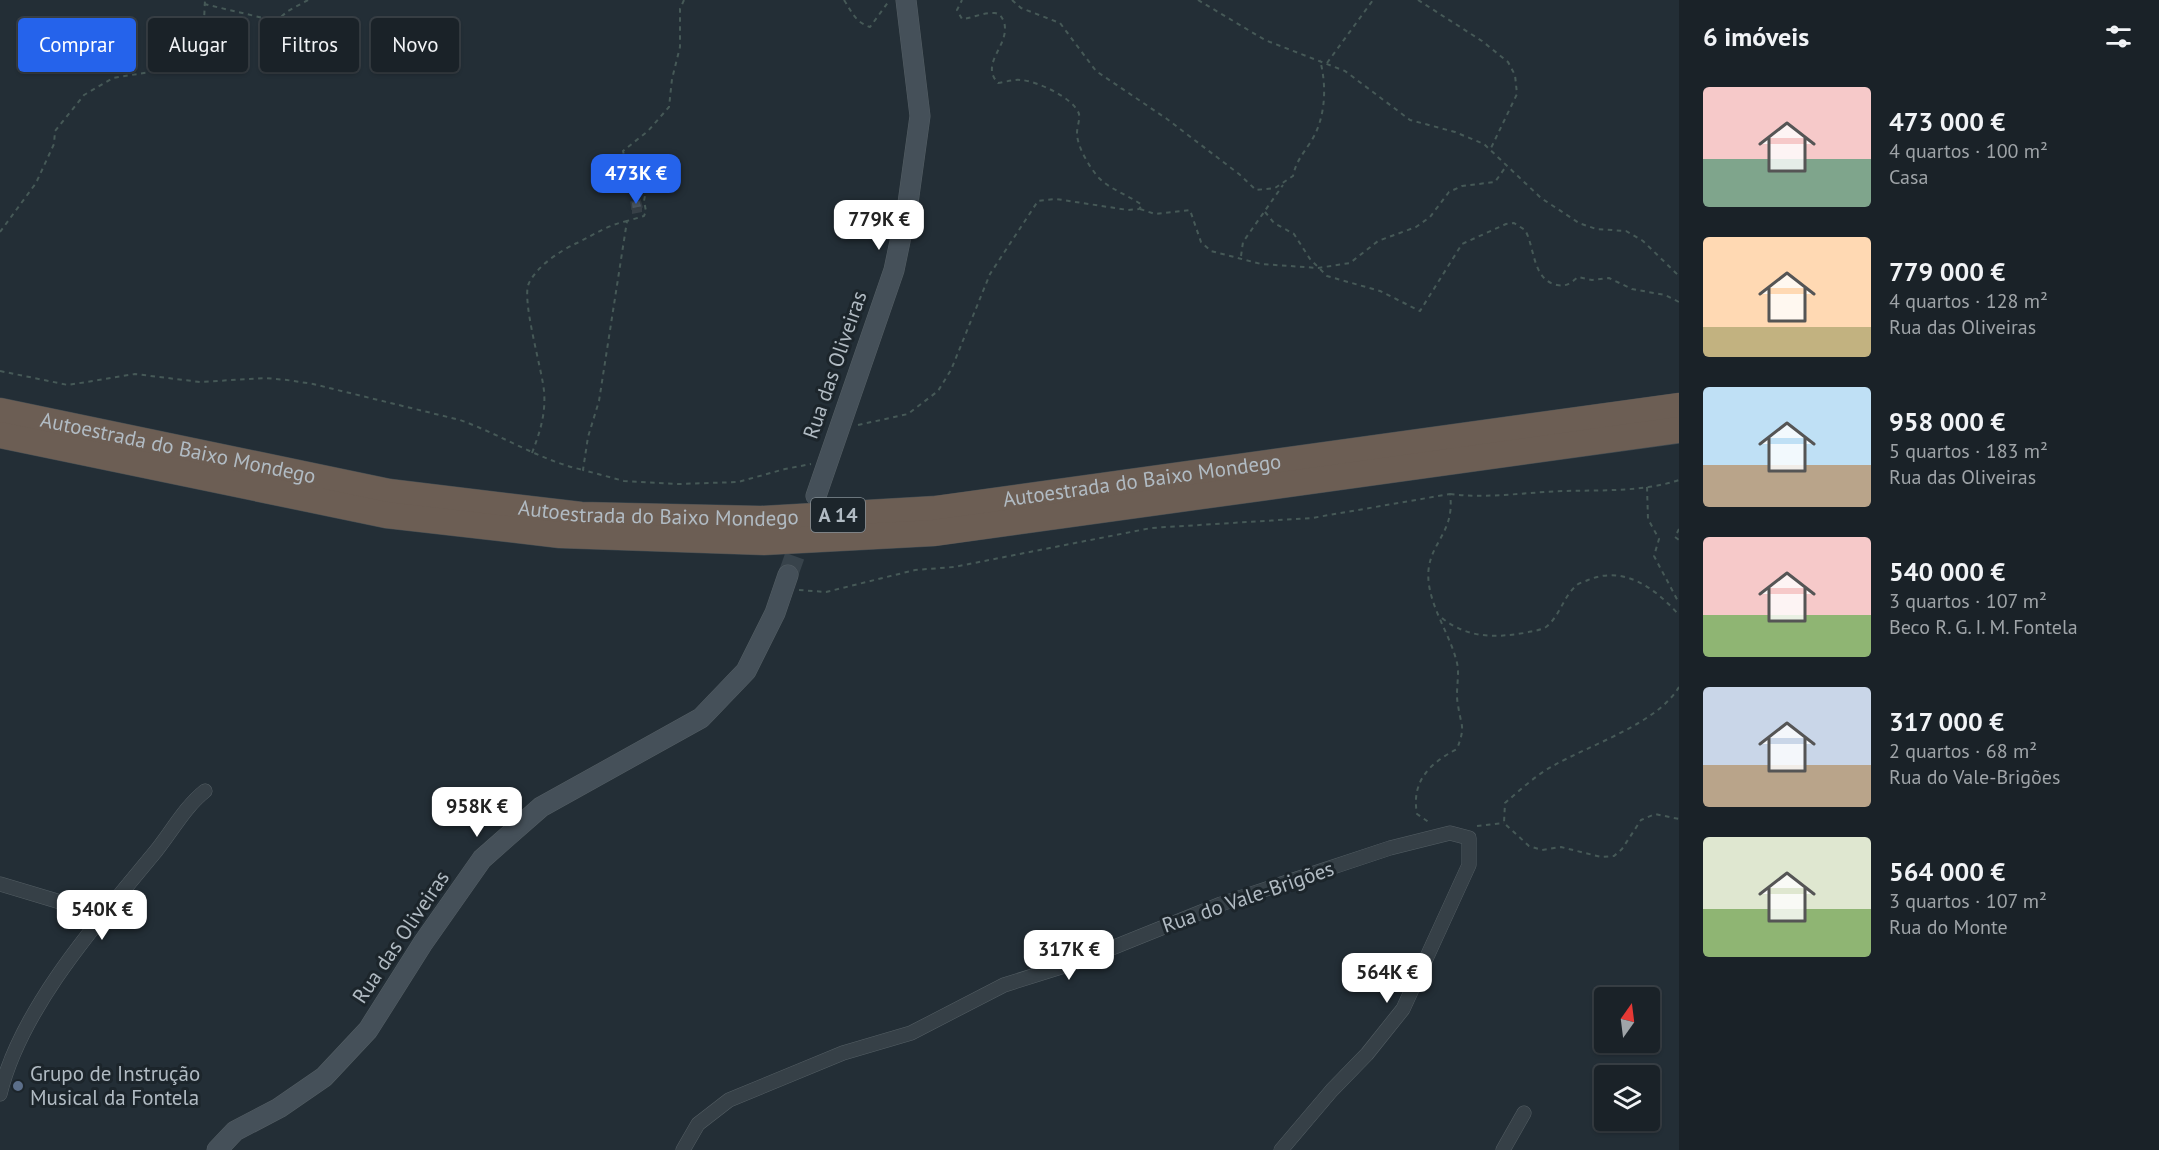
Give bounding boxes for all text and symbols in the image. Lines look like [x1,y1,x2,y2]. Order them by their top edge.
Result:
chip: Comprar [18,18,136,72]
chip: Alugar [148,18,248,72]
chip: Filtros [260,18,359,72]
chip: Novo [371,18,459,72]
text: 6 imóveis [1703,20,1809,53]
icon: filters [2102,20,2135,53]
text: 473 000 € [1889,105,2005,138]
icon: home [1751,111,1823,183]
text: 4 quartos · 100 m² [1889,138,2048,164]
pin: 473K € [587,154,685,205]
text: 473K € [605,160,667,186]
text: Casa [1889,164,1928,190]
pin: 779K € [830,200,928,251]
text: 779K € [848,206,910,232]
text: 779 000 € [1889,255,2005,288]
icon: home [1751,261,1823,333]
street label: Rua das Oliveiras [797,287,872,442]
text: 4 quartos · 128 m² [1889,288,2048,314]
text: Rua das Oliveiras [1889,314,2036,340]
text: 958 000 € [1889,405,2005,438]
street label: Autoestrada do Baixo Mondego [38,406,318,489]
icon: home [1751,411,1823,483]
text: 5 quartos · 183 m² [1889,438,2048,464]
street label: Autoestrada do Baixo Mondego [1001,447,1283,513]
text: Rua das Oliveiras [1889,464,2036,490]
street label: Autoestrada do Baixo Mondego [517,494,799,532]
road number: A 14 [811,498,865,532]
text: 540 000 € [1889,555,2005,588]
icon: home [1751,561,1823,633]
text: 3 quartos · 107 m² [1889,588,2047,614]
text: Beco R. G. I. M. Fontela [1889,614,2078,640]
text: 317 000 € [1889,705,2004,738]
icon: home [1751,711,1823,783]
text: 2 quartos · 68 m² [1889,738,2037,764]
text: Rua do Vale-Brigões [1889,764,2060,790]
pin: 958K € [428,787,526,838]
text: 958K € [446,793,508,819]
street label: Rua do Vale-Brigões [1158,854,1337,939]
text: 564 000 € [1889,855,2005,888]
icon: home [1751,861,1823,933]
street label: Rua das Oliveiras [346,865,455,1008]
text: 3 quartos · 107 m² [1889,888,2047,914]
pin: 540K € [53,890,151,941]
text: 540K € [71,896,133,922]
text: Rua do Monte [1889,914,2008,940]
pin: 317K € [1020,930,1118,981]
text: 317K € [1038,936,1100,962]
pin: 564K € [1338,953,1436,1004]
text: 564K € [1356,959,1418,985]
north arrow [1594,987,1660,1053]
map controls [1594,987,1660,1131]
place label: Grupo de Instrução Musical da Fontela [30,1060,200,1111]
button: layers [1594,1065,1660,1131]
marker: Grupo de Instrução Musical da Fontela [11,1079,25,1093]

